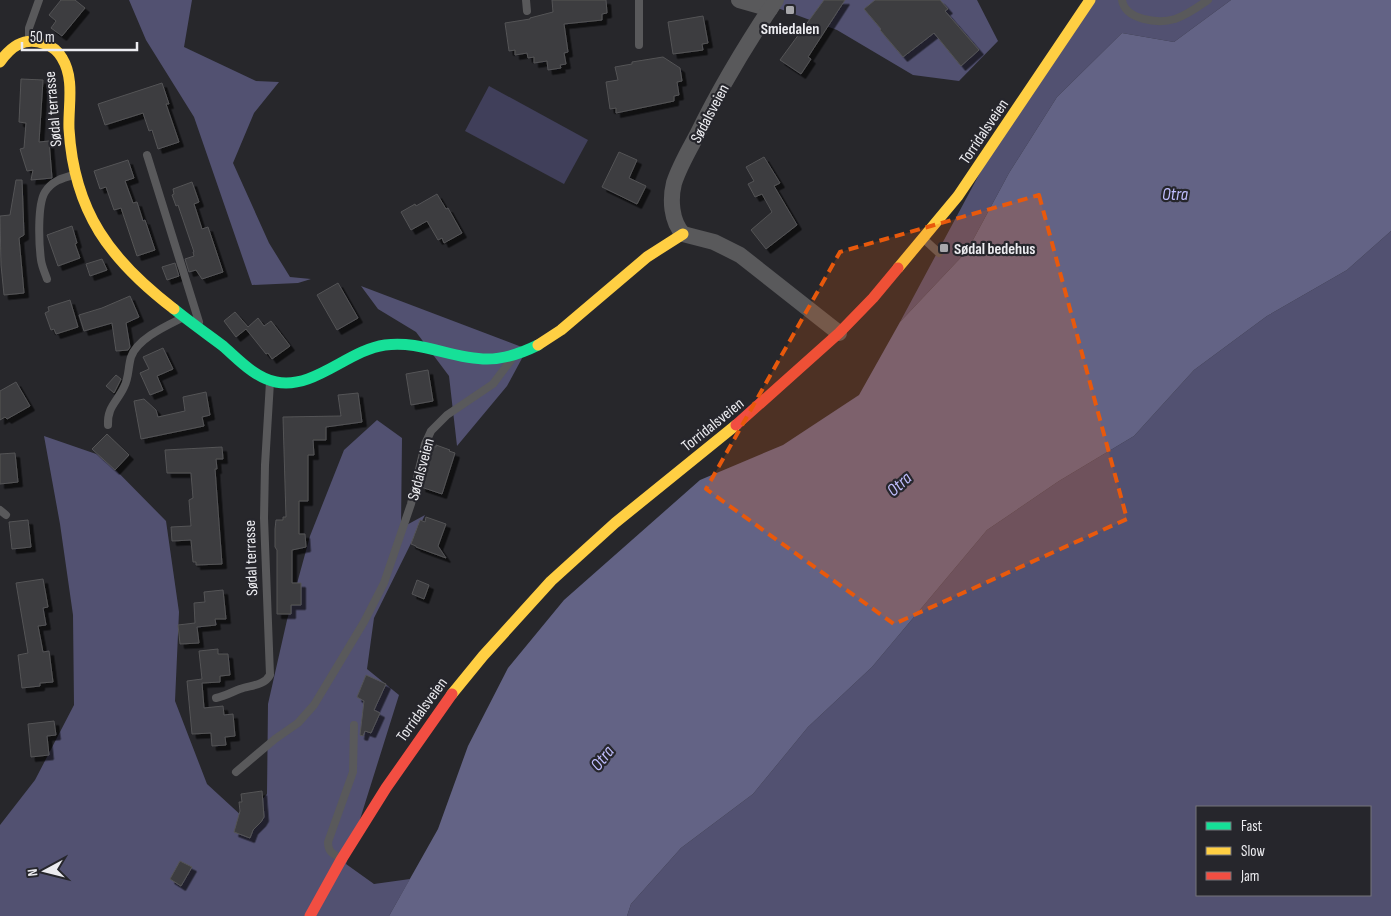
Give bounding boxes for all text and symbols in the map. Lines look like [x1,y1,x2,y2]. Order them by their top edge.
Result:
marker: Smiedalen [784,4,796,16]
scale bar [22,20,138,52]
place label: Smiedalen [761,20,819,39]
text: 50 m [30,28,55,47]
street label: Sødal terrasse [41,70,66,147]
street label: Sødalsveien [687,81,734,146]
street label: Torridalsveien [956,96,1013,168]
water label: Otra [1162,184,1189,205]
place label: Sødal bedehus [954,240,1035,259]
marker: Sødal bedehus [938,242,950,254]
street label: Torridalsveien [678,394,748,456]
street label: Sødalsveien [404,436,439,503]
water label: Otra [883,467,917,501]
street label: Sødal terrasse [241,520,262,596]
street label: Torridalsveien [393,674,452,746]
water label: Otra [586,741,619,775]
legend [1196,806,1371,896]
text: Fast [1241,817,1263,836]
text: Slow [1241,842,1265,861]
north arrow [20,846,70,896]
text: Jam [1240,867,1259,886]
text: N [24,868,41,877]

